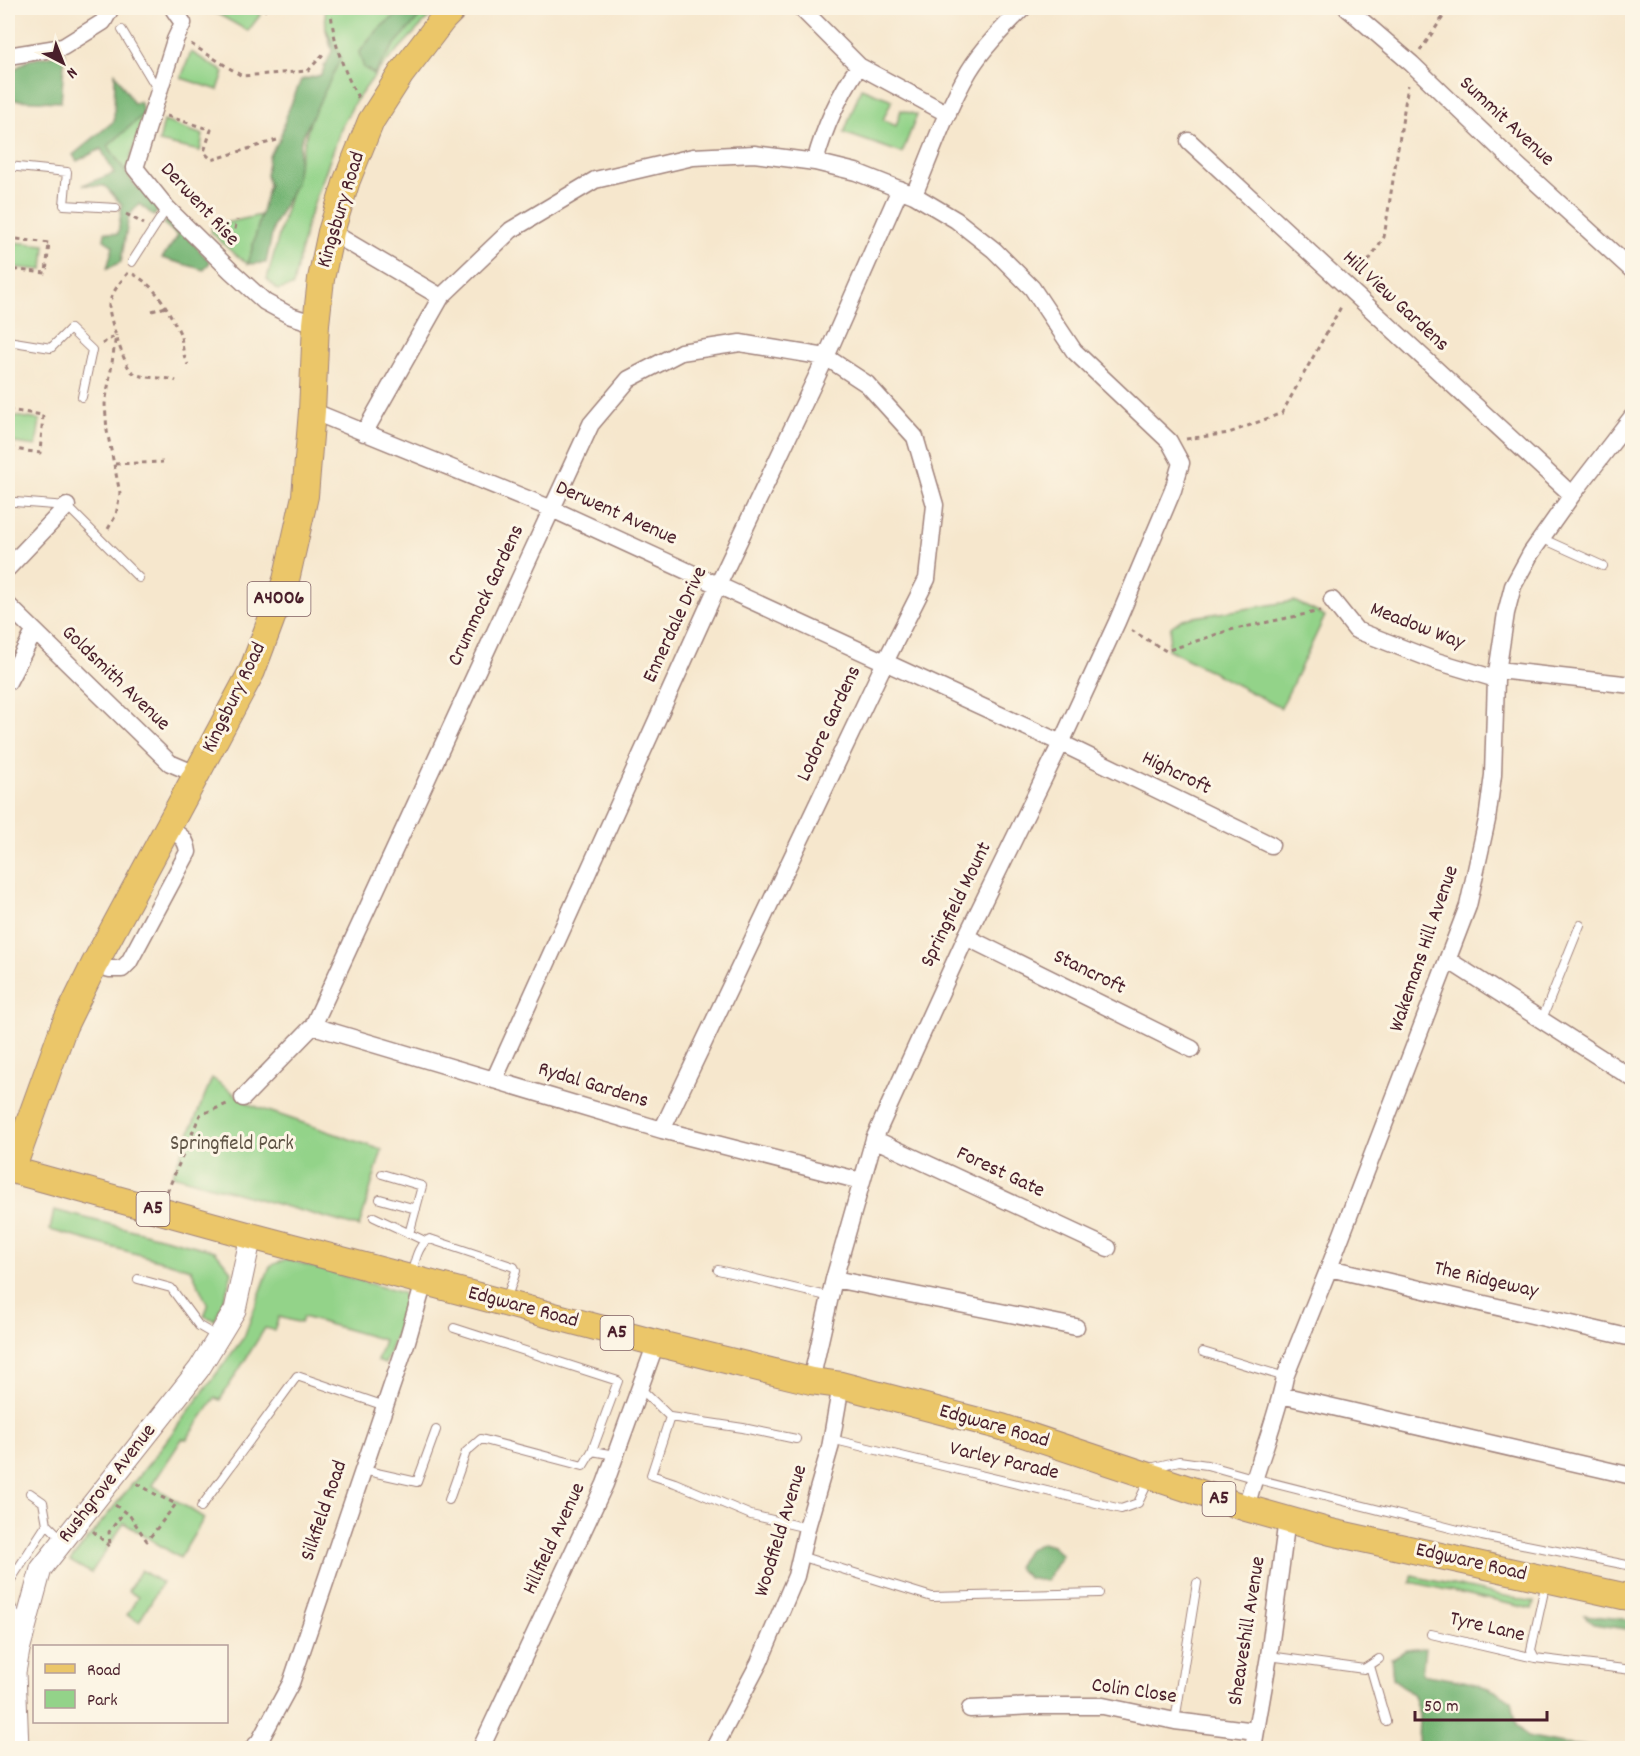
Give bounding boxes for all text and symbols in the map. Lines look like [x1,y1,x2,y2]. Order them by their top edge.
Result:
north arrow [33,33,93,93]
text: N [61,61,82,84]
street label: Summit Avenue [1452,70,1560,174]
street label: Kingsbury Road [310,148,374,272]
street label: Derwent Rise [152,156,246,254]
street label: Hill View Gardens [1335,244,1455,360]
street label: Derwent Avenue [550,474,682,554]
street label: Crummock Gardens [441,520,533,672]
street label: Ennerdale Drive [636,562,716,688]
road number: A4006 [248,582,310,616]
street label: Meadow Way [1365,595,1469,659]
street label: Goldsmith Avenue [54,619,176,739]
street label: Kingsbury Road [195,638,275,758]
street label: Lodore Gardens [790,661,870,787]
street label: Highcroft [1136,744,1216,804]
street label: Springfield Mount [914,837,1000,973]
street label: Wakemans Hill Avenue [1382,862,1468,1036]
street label: Stancroft [1048,943,1131,1004]
street label: Rydal Gardens [534,1055,652,1117]
park label: Springfield Park [170,1130,294,1160]
street label: Forest Gate [951,1139,1049,1207]
road number: A5 [136,1192,170,1226]
street label: The Ridgeway [1431,1254,1542,1308]
street label: Edgware Road [465,1279,581,1337]
road number: A5 [600,1316,634,1350]
street label: Edgware Road [936,1397,1052,1457]
street label: Rushgrove Avenue [52,1418,164,1550]
street label: Varley Parade [946,1435,1062,1489]
street label: Silkfield Road [294,1457,356,1565]
street label: Woodfield Avenue [748,1461,816,1601]
street label: Hillfield Avenue [516,1478,594,1600]
road number: A5 [1202,1482,1236,1516]
street label: Edgware Road [1413,1536,1529,1590]
street label: Sheaveshill Avenue [1221,1554,1275,1708]
street label: Tyre Lane [1447,1605,1527,1651]
legend [33,1645,228,1723]
text: Road [87,1659,121,1684]
street label: Colin Close [1089,1671,1179,1713]
scale bar [1415,1684,1547,1722]
text: Park [87,1689,118,1714]
text: 50 m [1424,1695,1459,1720]

